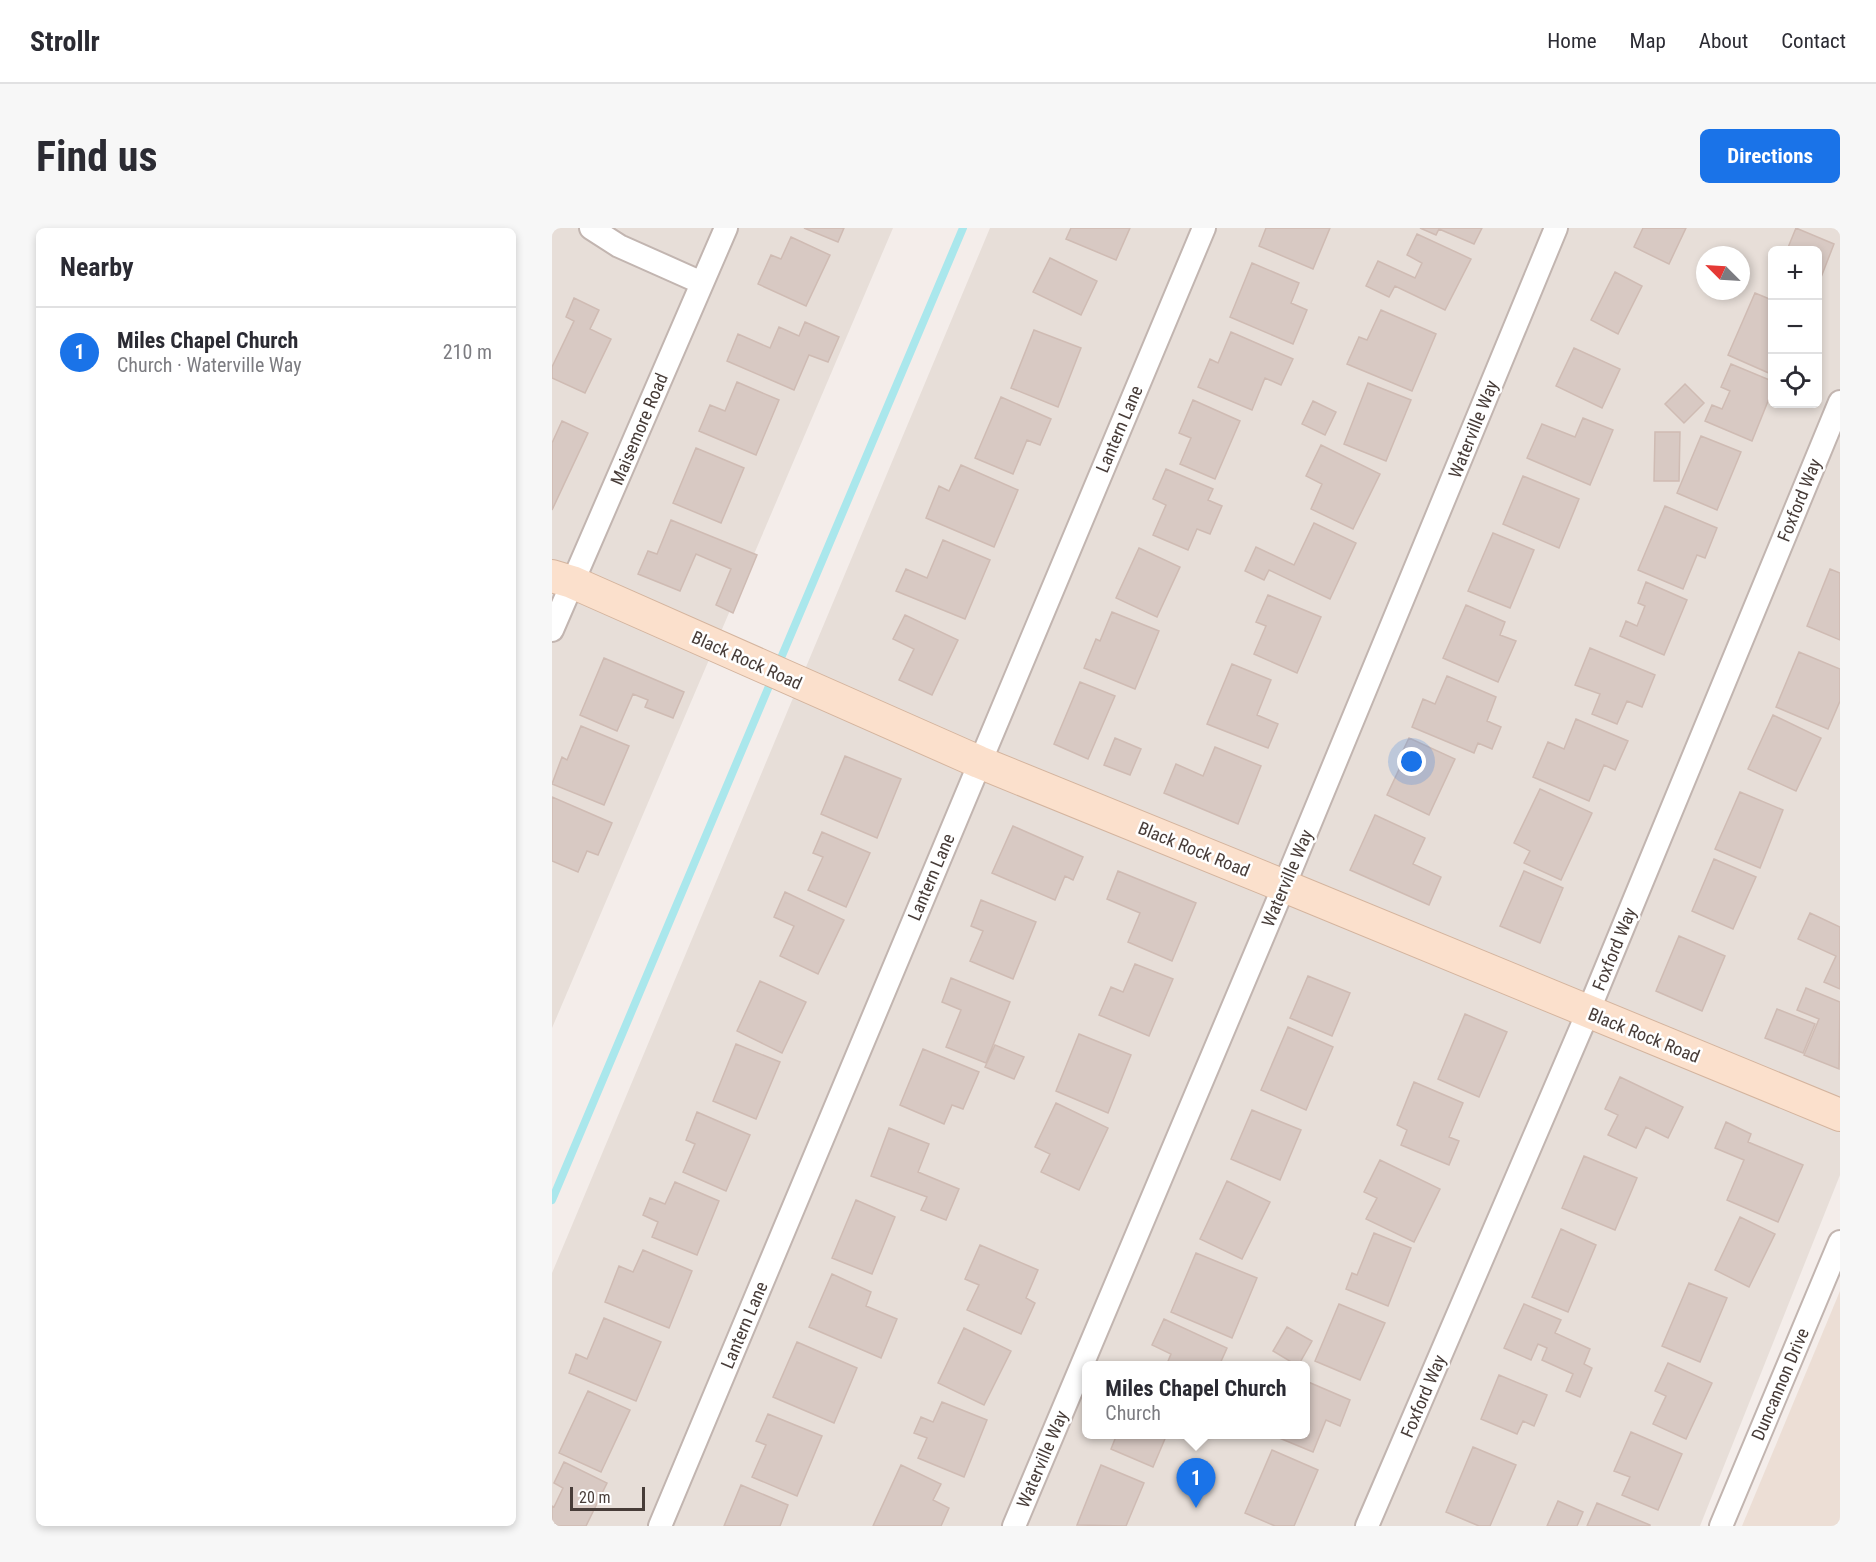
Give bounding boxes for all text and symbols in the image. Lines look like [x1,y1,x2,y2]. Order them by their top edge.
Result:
text: Strollr [30,25,100,58]
text: Home [1547,29,1597,53]
text: Map [1630,29,1666,53]
text: About [1699,29,1748,53]
text: Contact [1781,29,1846,53]
button: Directions [1700,129,1840,183]
text: Find us [36,132,157,181]
north arrow [1696,246,1750,300]
map controls [1768,246,1822,408]
button: + [1768,246,1822,300]
text: Nearby [60,252,134,282]
button: − [1768,300,1822,354]
text: Miles Chapel Church [117,328,298,353]
text: 1 [74,340,85,364]
text: 210 m [443,340,492,364]
text: Church · Waterville Way [117,353,302,377]
button: locate [1768,354,1822,408]
street label: Maisemore Road [606,370,672,488]
street label: Waterville Way [1444,377,1502,481]
street label: Lantern Lane [1091,382,1147,476]
street label: Foxford Way [1773,455,1825,545]
street label: Black Rock Road [689,626,805,694]
your location [1397,747,1426,776]
street label: Black Rock Road [1135,817,1253,881]
street label: Waterville Way [1257,826,1317,930]
street label: Lantern Lane [903,830,959,924]
street label: Foxford Way [1588,904,1640,994]
street label: Black Rock Road [1585,1003,1703,1067]
street label: Lantern Lane [716,1278,772,1372]
street label: Duncannon Drive [1747,1325,1813,1443]
street label: Foxford Way [1396,1351,1450,1440]
popup [1082,1361,1310,1439]
text: Miles Chapel Church [1105,1376,1287,1401]
text: Church [1105,1401,1161,1425]
street label: Waterville Way [1012,1407,1072,1511]
pin: 1 [1176,1458,1216,1508]
scale bar [570,1484,645,1512]
text: 20 m [579,1488,611,1507]

